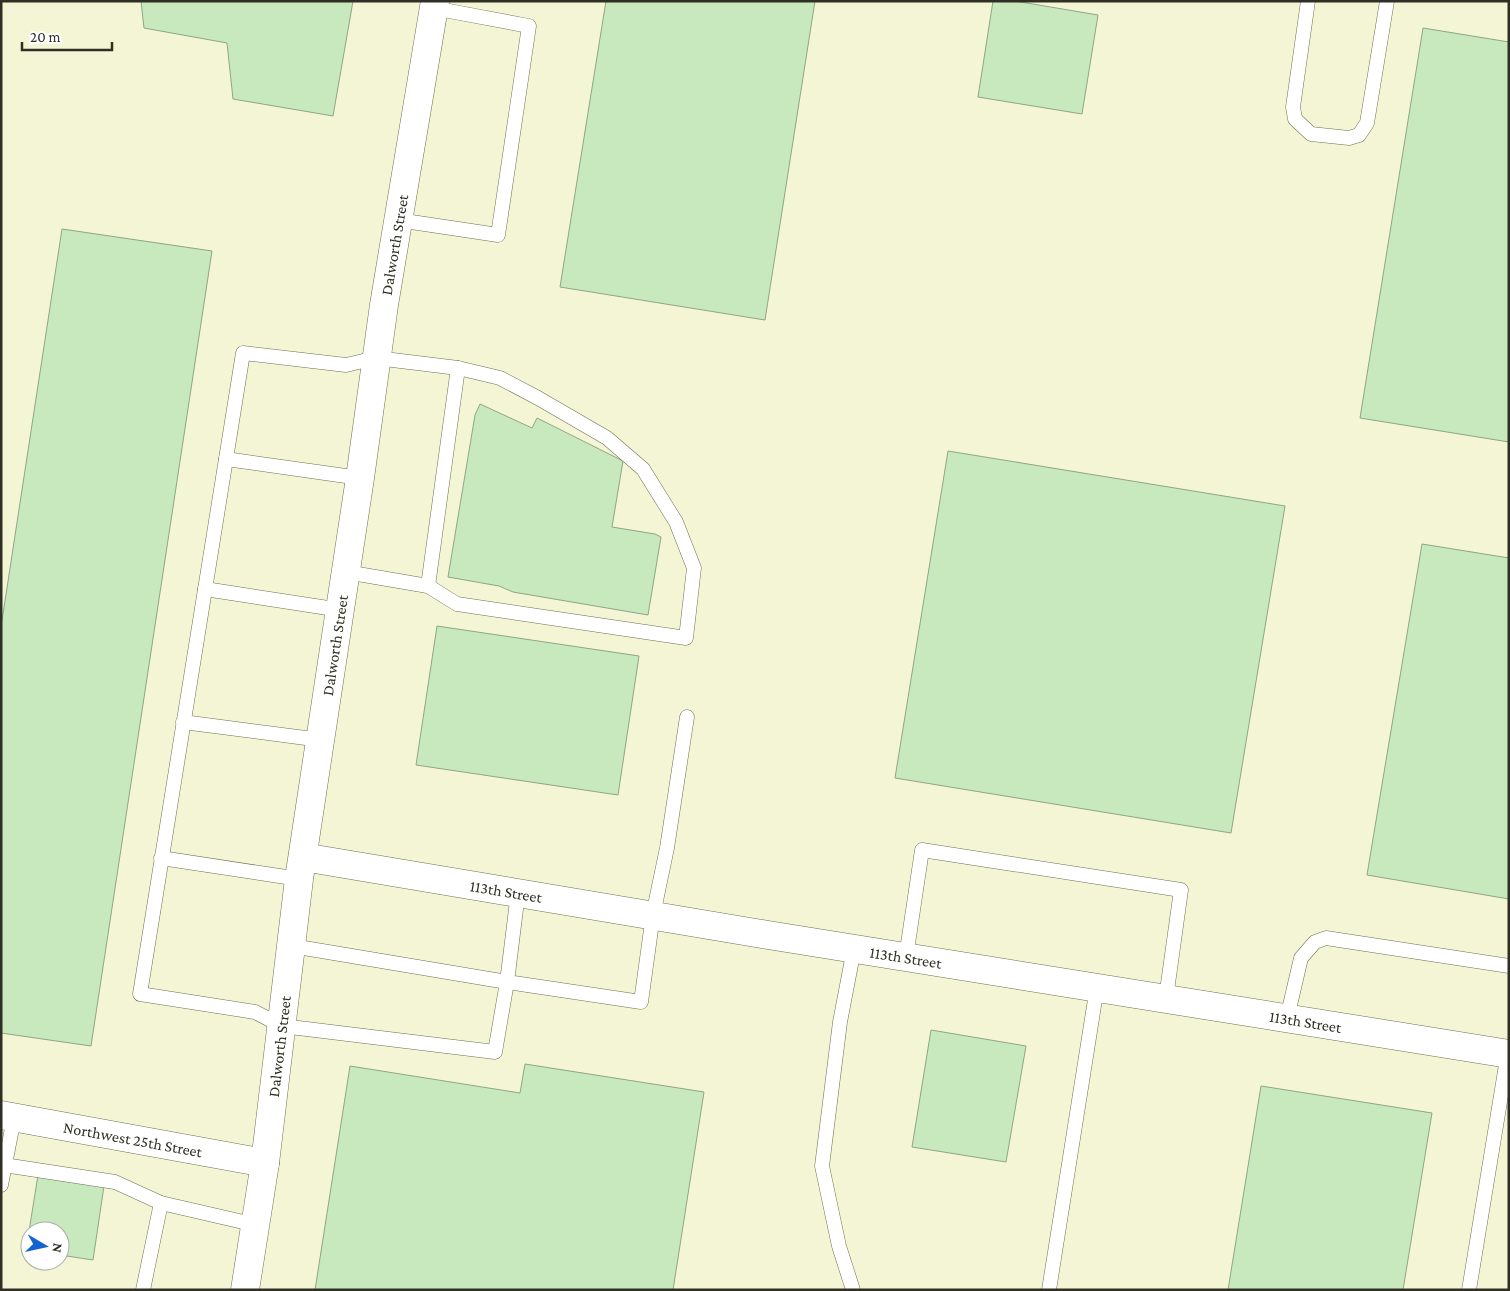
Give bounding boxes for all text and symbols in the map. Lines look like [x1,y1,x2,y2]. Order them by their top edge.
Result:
scale bar [22,20,112,52]
text: 20 m [30,29,61,45]
street label: Dalworth Street [378,192,412,296]
street label: Dalworth Street [319,593,351,697]
street label: 113th Street [469,877,544,906]
street label: 113th Street [868,943,944,972]
street label: Dalworth Street [265,994,294,1098]
street label: 113th Street [1268,1008,1343,1036]
street label: Northwest 25th Street [62,1119,204,1161]
north arrow [20,1221,70,1271]
text: N [49,1242,66,1254]

